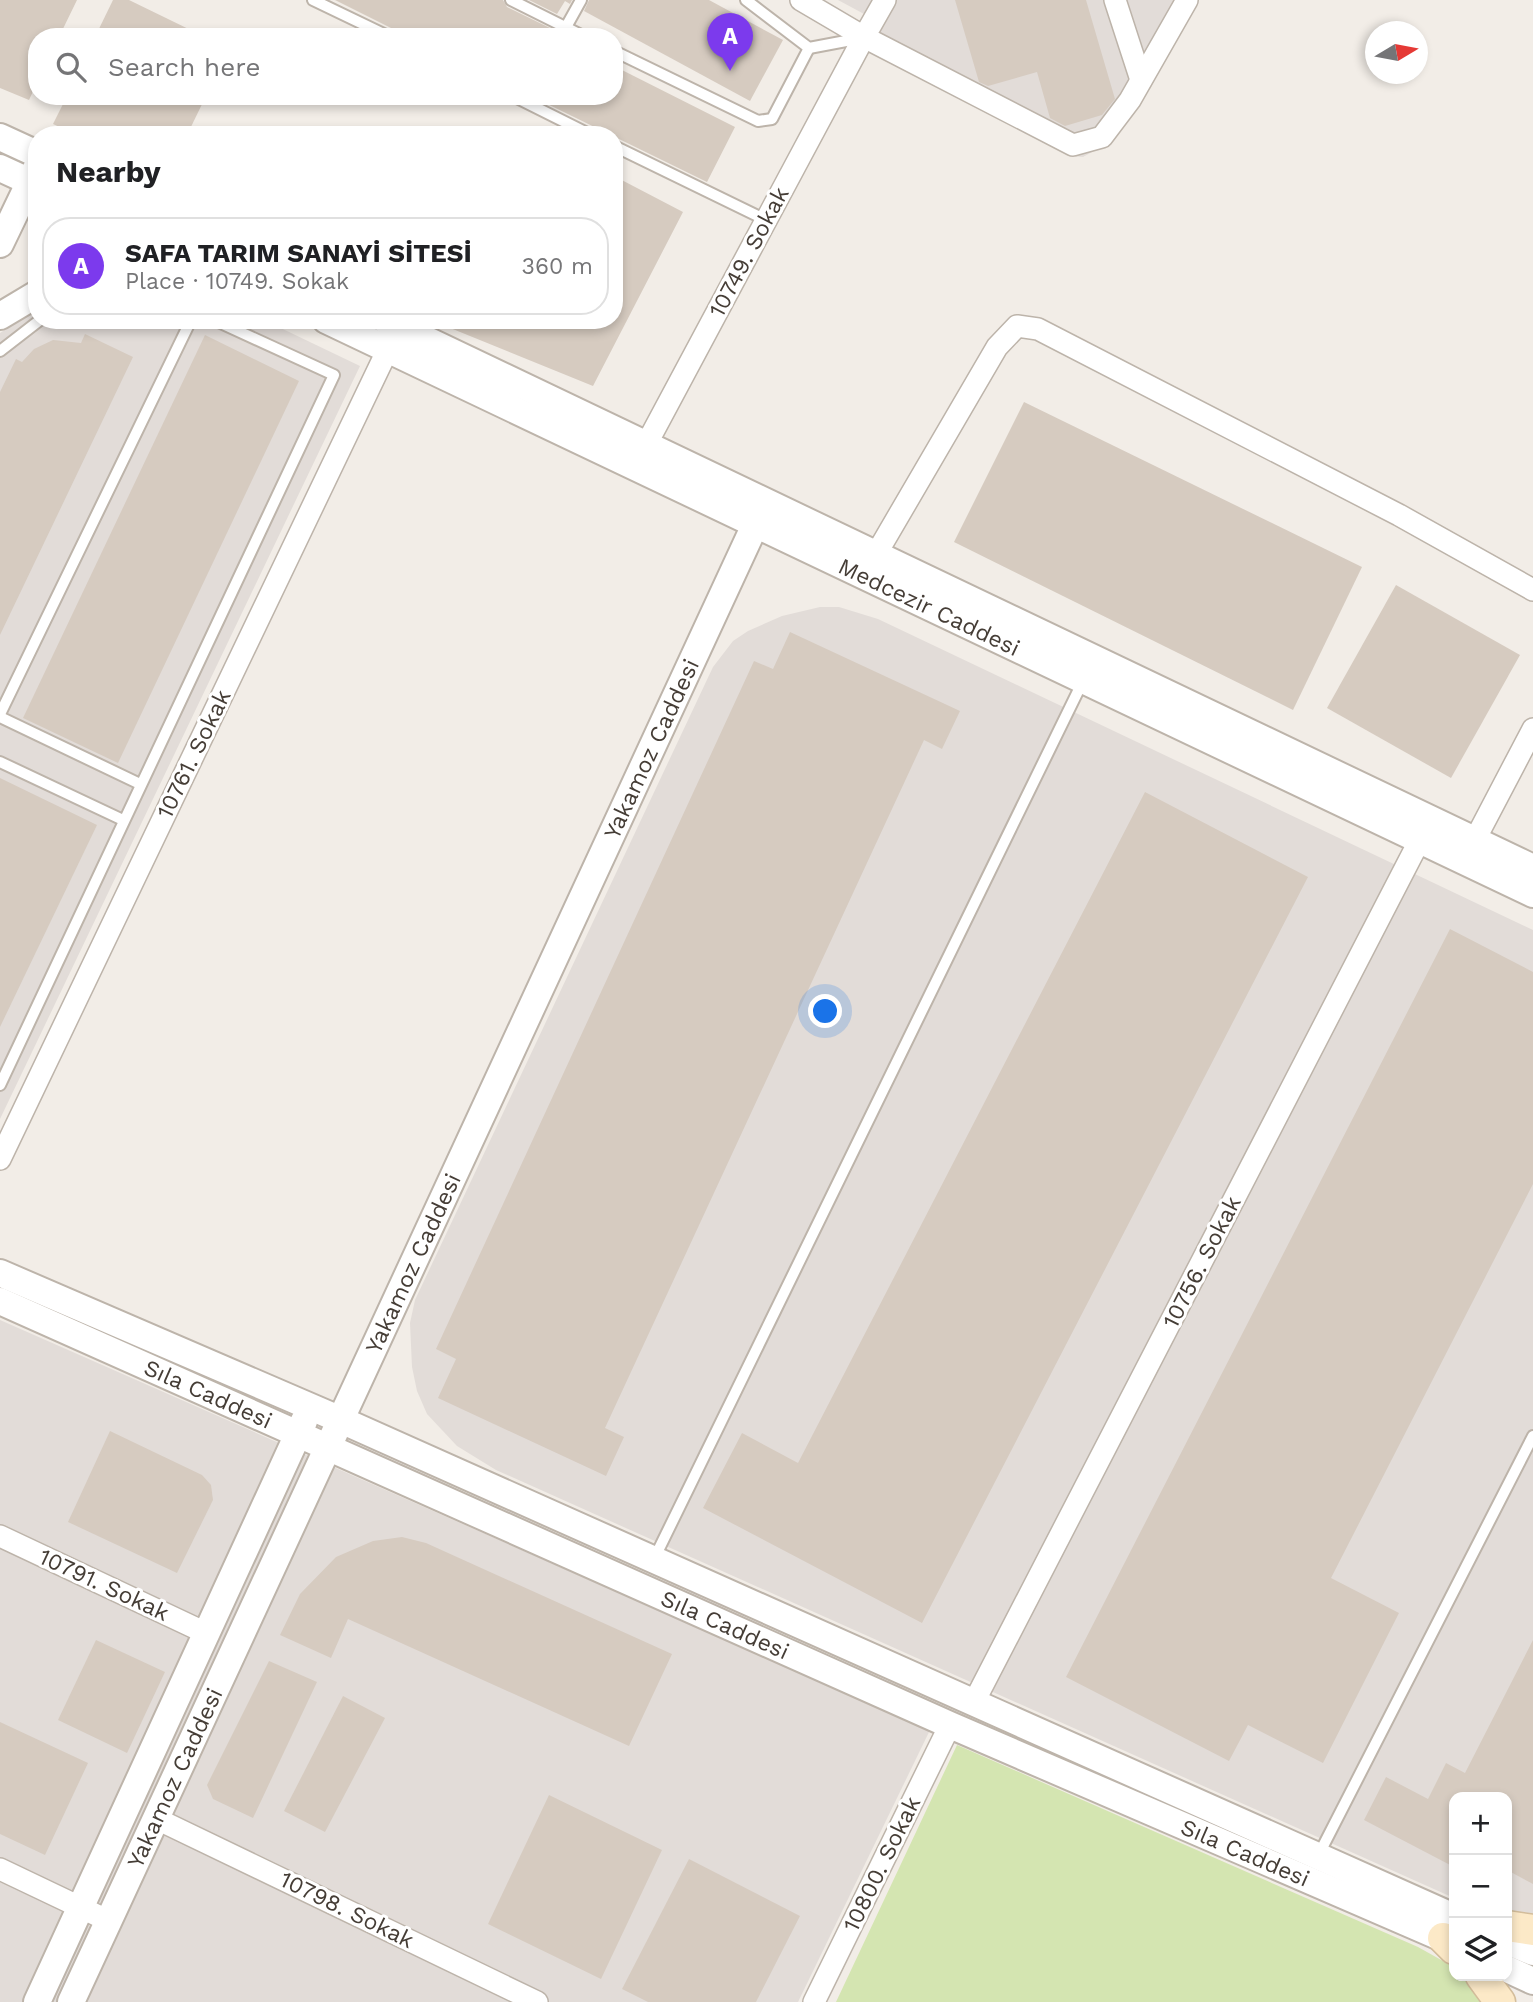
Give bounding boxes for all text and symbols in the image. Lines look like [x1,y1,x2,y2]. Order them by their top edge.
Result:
pin: A [707,13,753,71]
north arrow [1365,21,1428,84]
search box [28,28,623,105]
icon: search [52,48,90,86]
text: Search here [108,52,260,82]
text: Nearby [56,154,161,189]
street label: 10749. Sokak [703,182,795,322]
text: SAFA TARIM SANAYİ SİTESİ [125,238,472,268]
text: A [73,253,89,280]
text: 360 m [522,253,593,280]
text: Place · 10749. Sokak [125,268,349,295]
street label: Medcezir Caddesi [834,552,1024,662]
street label: Yakamoz Caddesi [598,655,705,843]
street label: 10761. Sokak [151,685,237,823]
your location [808,994,842,1028]
street label: Yakamoz Caddesi [360,1169,466,1357]
street label: 10756. Sokak [1157,1192,1247,1332]
street label: Sıla Caddesi [140,1354,276,1434]
street label: 10791. Sokak [35,1543,173,1627]
street label: Sıla Caddesi [657,1584,793,1665]
street label: Yakamoz Caddesi [122,1684,228,1872]
street label: 10800. Sokak [838,1792,926,1936]
map controls [1449,1792,1512,1981]
button: + [1449,1792,1512,1855]
street label: Sıla Caddesi [1177,1813,1314,1892]
button: − [1449,1855,1512,1918]
street label: 10798. Sokak [276,1866,418,1954]
button: layers [1449,1918,1512,1981]

